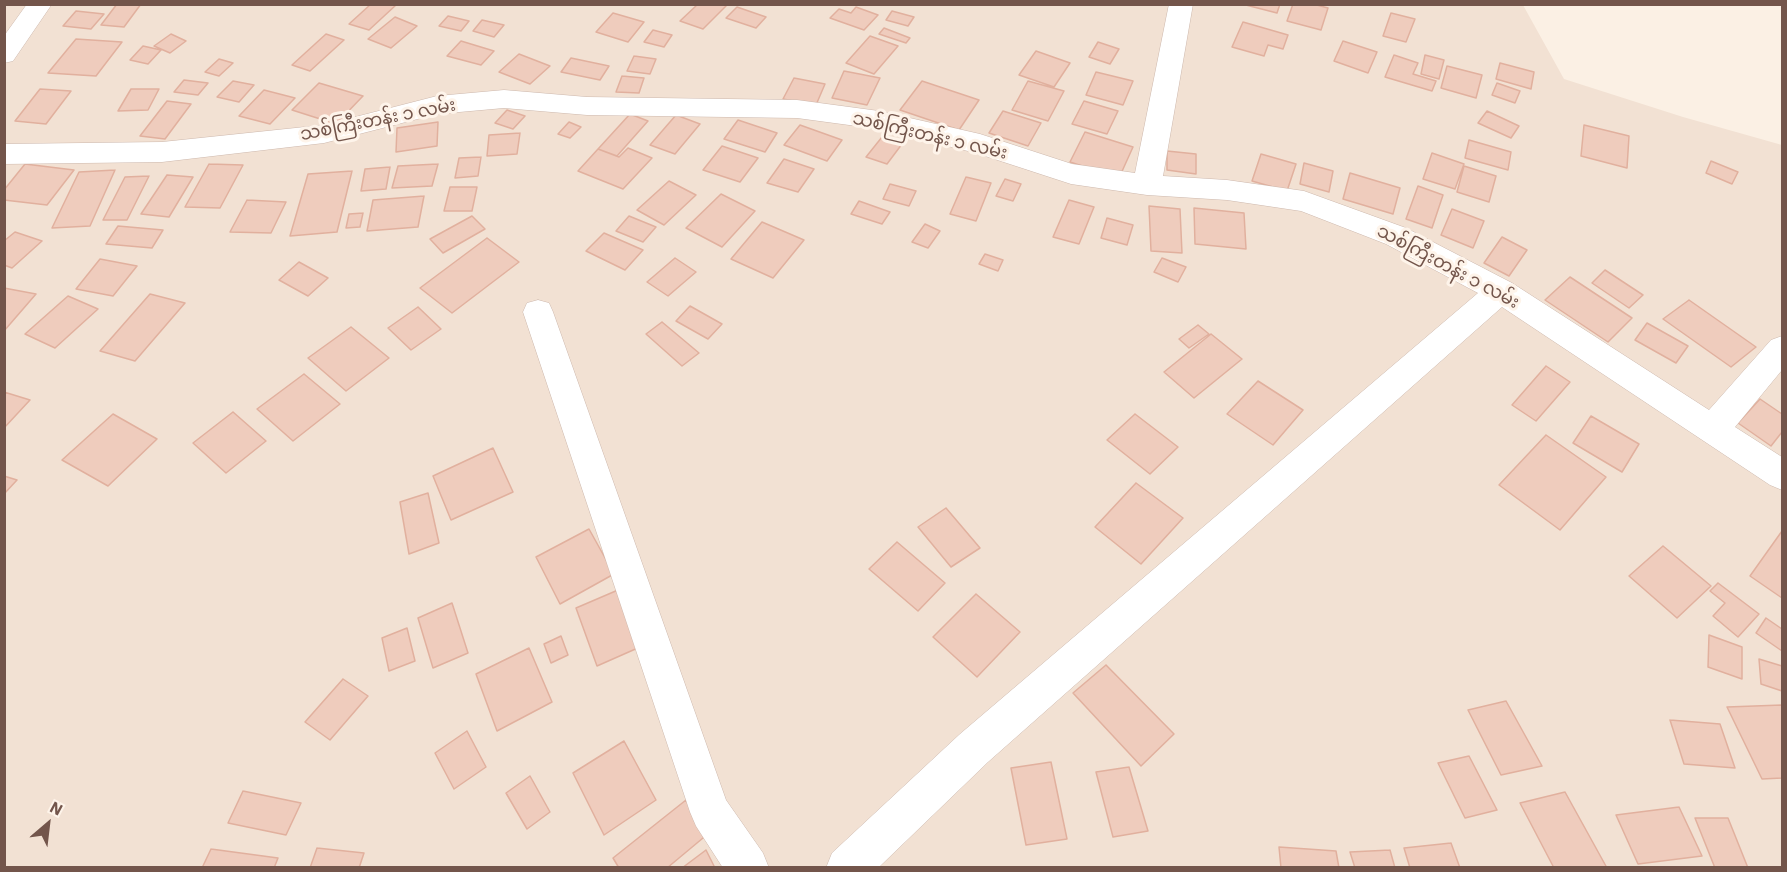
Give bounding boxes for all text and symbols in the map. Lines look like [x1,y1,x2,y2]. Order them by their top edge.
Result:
street label: သစ်ကြီးတန်း ၁ လမ်း [298,94,458,146]
street label: သစ်ကြီးတန်း ၁ လမ်း [851,108,1009,164]
street label: သစ်ကြီးတန်း ၁ လမ်း [1373,220,1523,314]
north arrow [18,794,78,854]
text: N [47,797,66,820]

